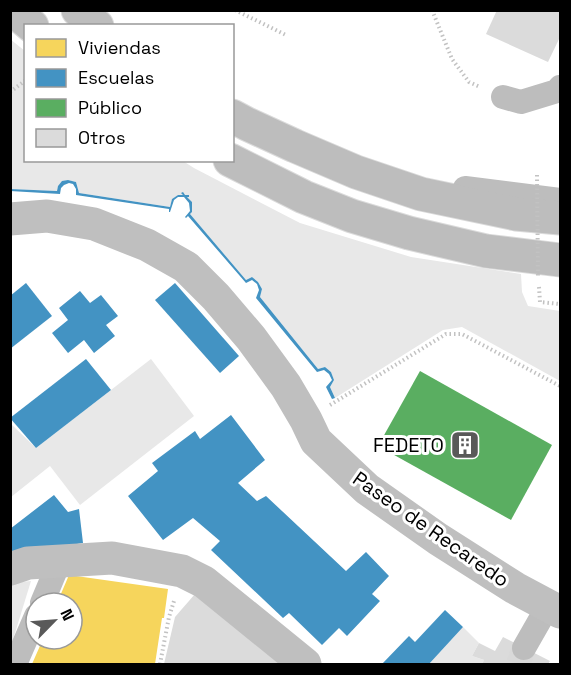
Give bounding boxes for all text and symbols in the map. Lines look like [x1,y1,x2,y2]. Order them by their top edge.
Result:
legend [24,24,234,162]
text: Viviendas [78,36,161,59]
text: Escuelas [78,66,154,89]
text: Público [78,96,142,119]
text: Otros [78,126,125,149]
building icon: FEDETO [449,429,481,461]
place label: FEDETO [373,432,444,458]
street label: Paseo de Recaredo [348,465,514,593]
north arrow [24,591,84,651]
text: N [55,606,79,624]

